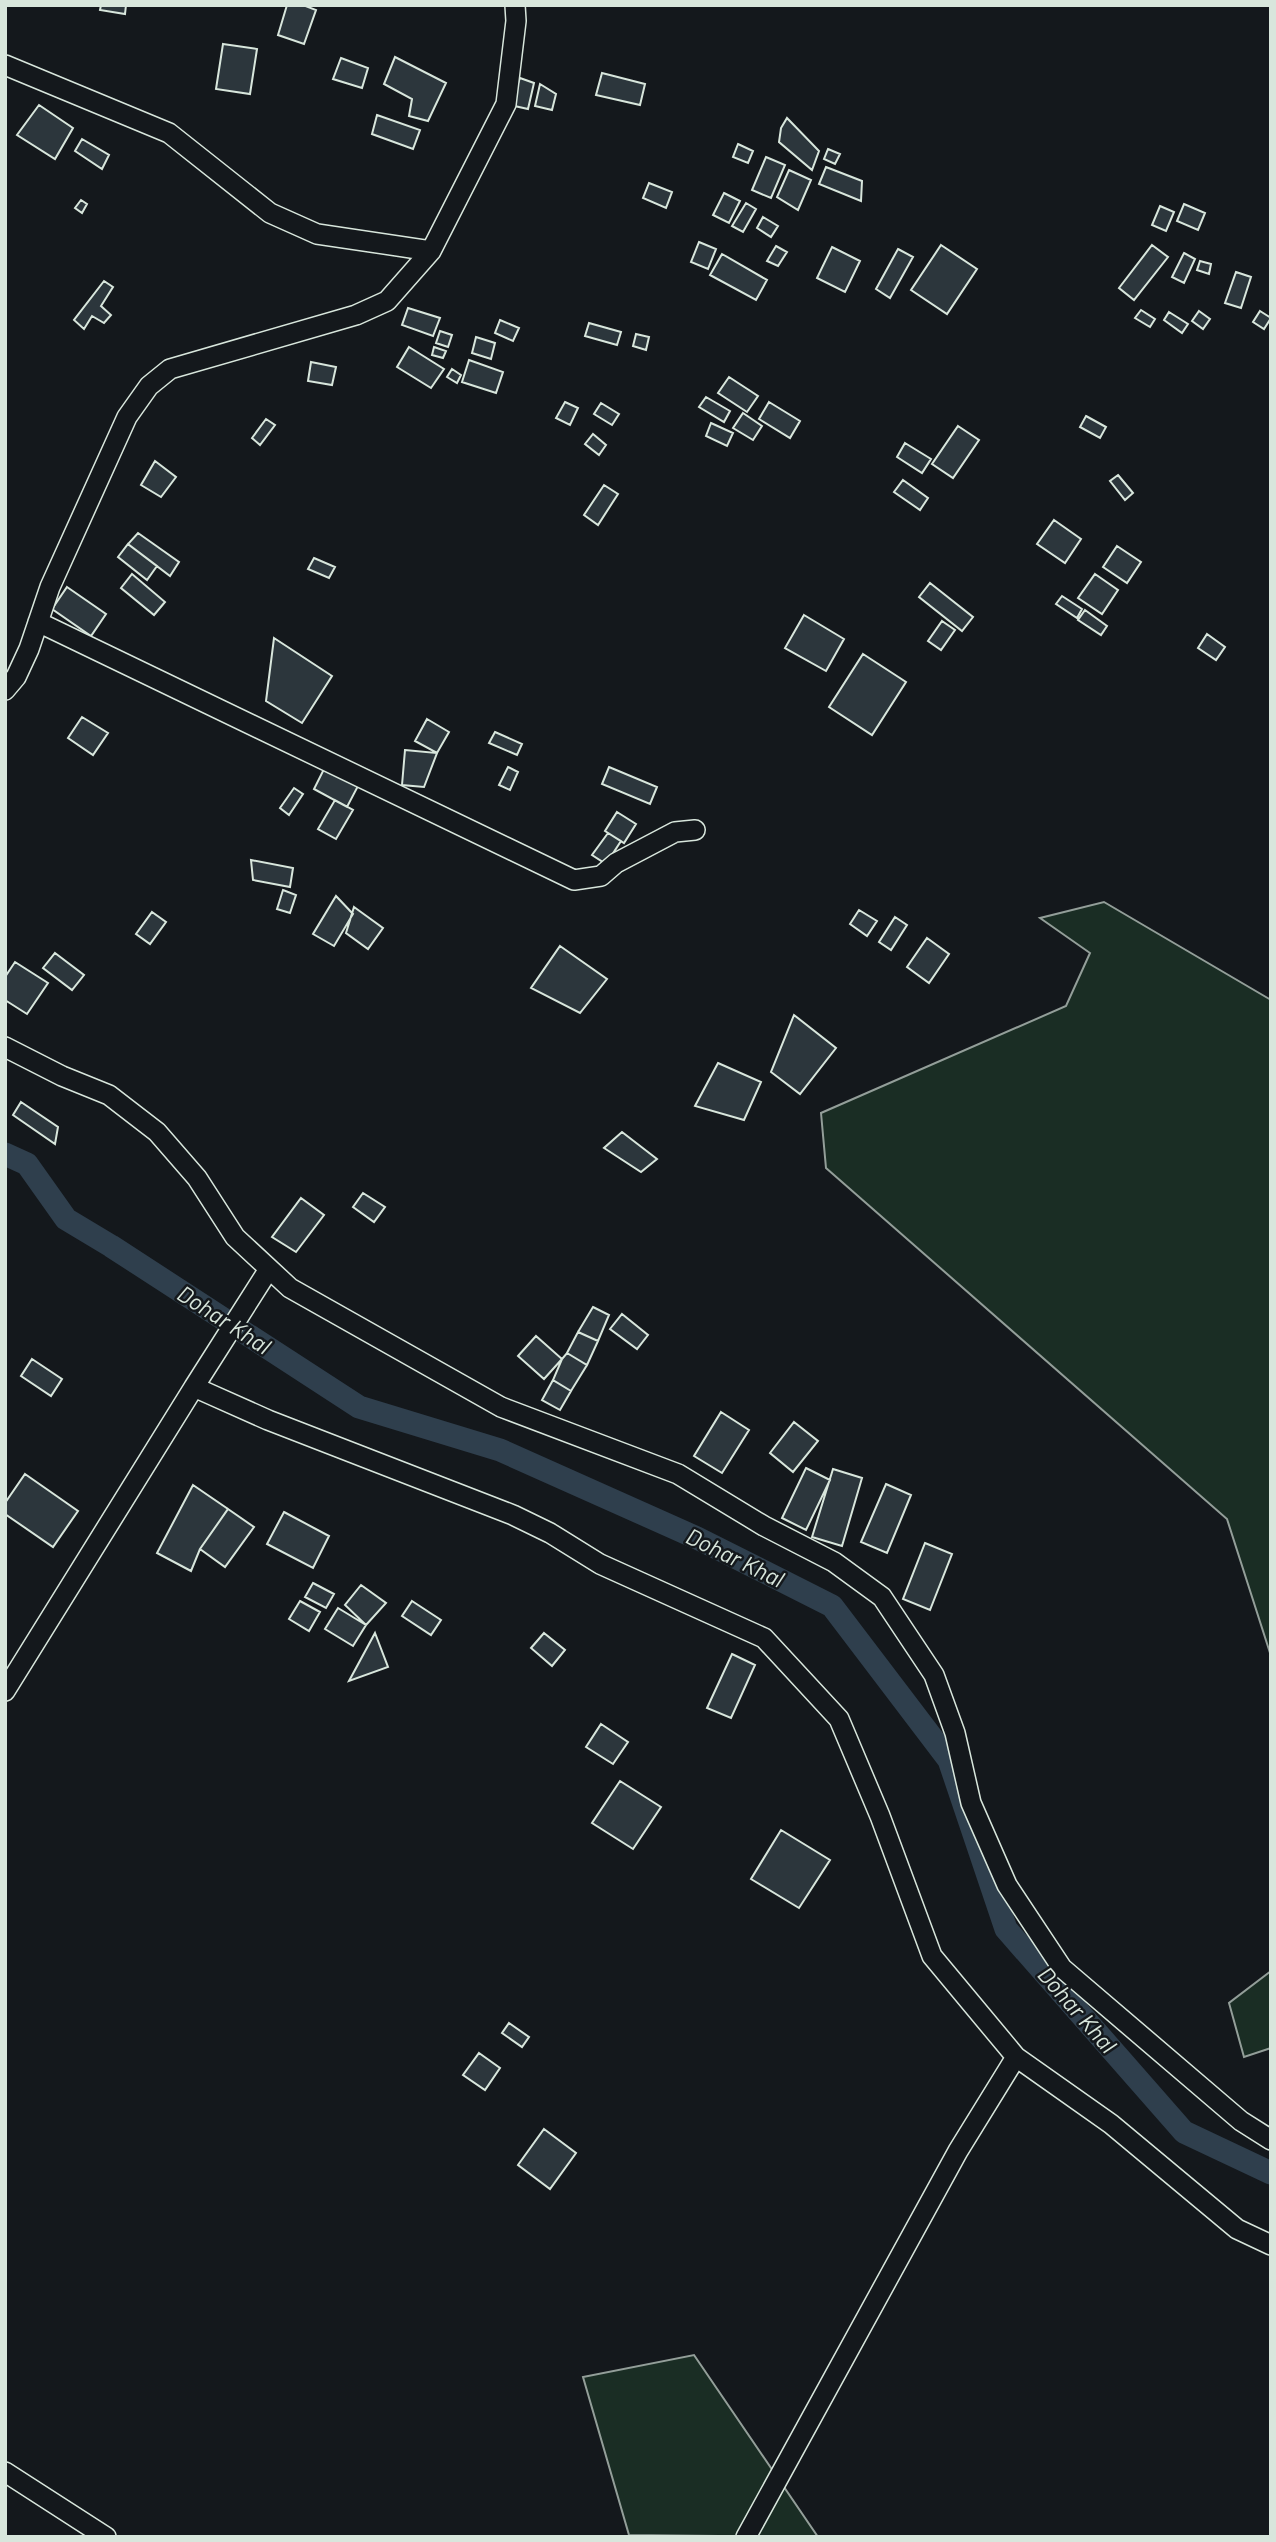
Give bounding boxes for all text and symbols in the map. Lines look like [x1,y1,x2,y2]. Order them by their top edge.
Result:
water label: Dohar Khal [173,1279,276,1360]
water label: Dohar Khal [682,1521,789,1593]
water label: Dohar Khal [1033,1960,1123,2058]

